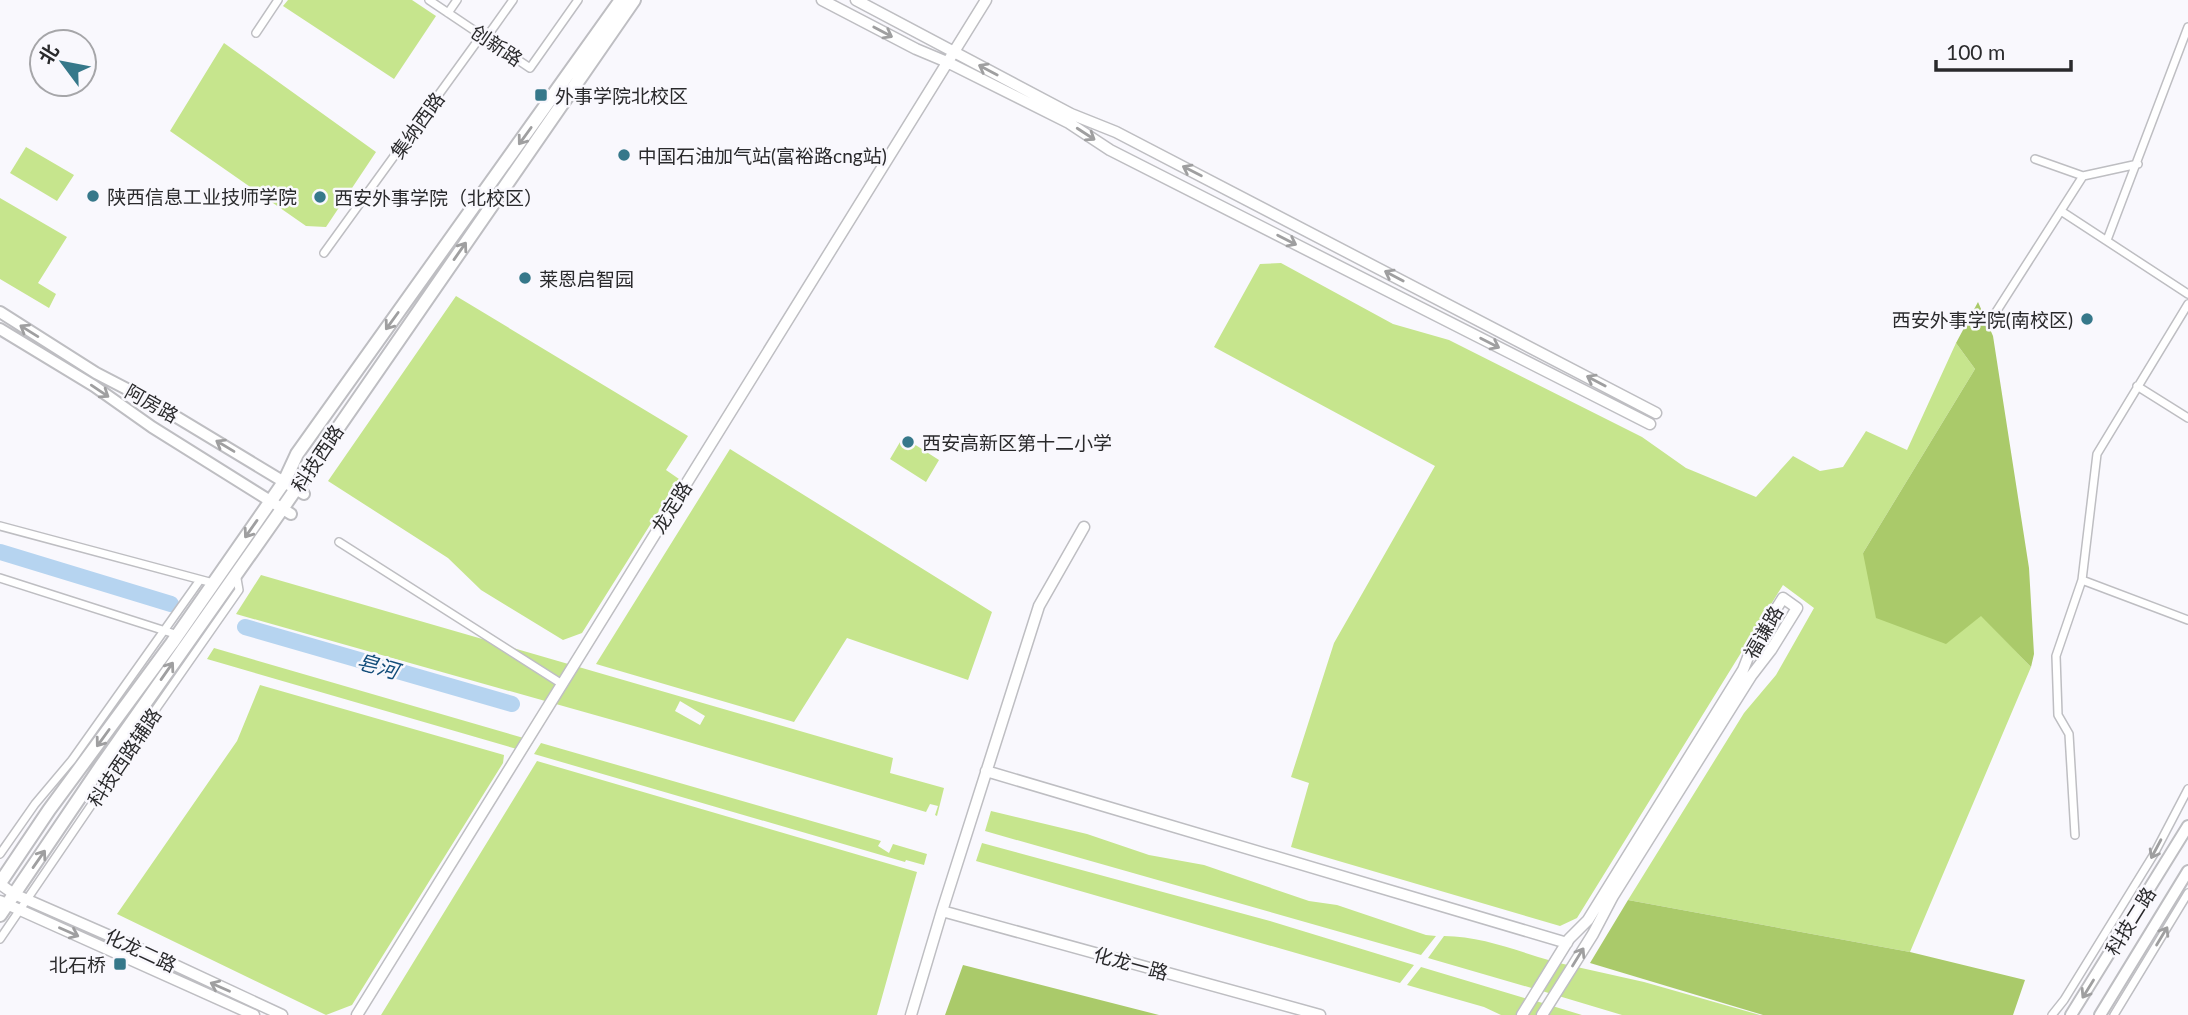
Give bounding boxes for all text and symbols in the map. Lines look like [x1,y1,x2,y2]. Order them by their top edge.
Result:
street label: 创新路 [467,20,527,70]
one-way arrow [872,25,893,39]
north arrow [28,28,98,98]
scale bar [1936,28,2071,72]
text: 100 m [1946,39,2005,64]
text: 北 [33,40,63,68]
one-way arrow [979,63,999,77]
place label: 外事学院北校区 [555,84,688,107]
street label: 集纳西路 [385,87,449,163]
marker: 外事学院北校区 [533,87,549,103]
one-way arrow [518,126,532,145]
one-way arrow [1075,127,1095,141]
place label: 中国石油加气站(富裕路cng站) [638,144,887,167]
marker: 中国石油加气站(富裕路cng站) [616,147,632,163]
one-way arrow [1182,164,1203,177]
place label: 陕西信息工业技师学院 [107,185,297,208]
place label: 西安外事学院（北校区） [334,186,543,209]
marker: 陕西信息工业技师学院 [85,188,101,204]
marker: 西安外事学院（北校区） [312,189,328,205]
one-way arrow [1276,233,1297,247]
one-way arrow [453,242,467,261]
place label: 莱恩启智园 [539,267,634,290]
one-way arrow [1384,269,1405,282]
marker: 莱恩启智园 [517,270,533,286]
place label: 西安外事学院(南校区) [1892,308,2073,331]
one-way arrow [385,311,399,330]
marker: 西安外事学院(南校区) [2079,311,2095,327]
one-way arrow [20,323,40,337]
one-way arrow [1479,336,1500,350]
one-way arrow [1586,374,1606,388]
street label: 阿房路 [121,379,183,427]
one-way arrow [90,384,109,398]
street label: 科技西路 [286,420,348,496]
place label: 西安高新区第十二小学 [922,431,1112,454]
marker: 西安高新区第十二小学 [900,434,916,450]
one-way arrow [216,438,236,452]
street label: 龙定路 [646,477,696,537]
one-way arrow [244,519,258,538]
street label: 福谦路 [1739,602,1787,662]
water label: 皂河 [354,647,405,684]
one-way arrow [160,662,174,681]
street label: 科技西路辅路 [83,703,165,811]
one-way arrow [96,729,111,748]
one-way arrow [2149,839,2163,859]
one-way arrow [32,850,46,869]
street label: 科技二路 [2100,883,2160,959]
street label: 化龙二路 [102,924,180,976]
one-way arrow [58,926,79,939]
one-way arrow [2155,926,2169,946]
street label: 化龙一路 [1091,942,1171,984]
one-way arrow [1571,948,1586,967]
place label: 北石桥 [49,953,106,976]
marker: 北石桥 [112,956,128,972]
one-way arrow [2081,978,2095,998]
one-way arrow [210,980,232,993]

